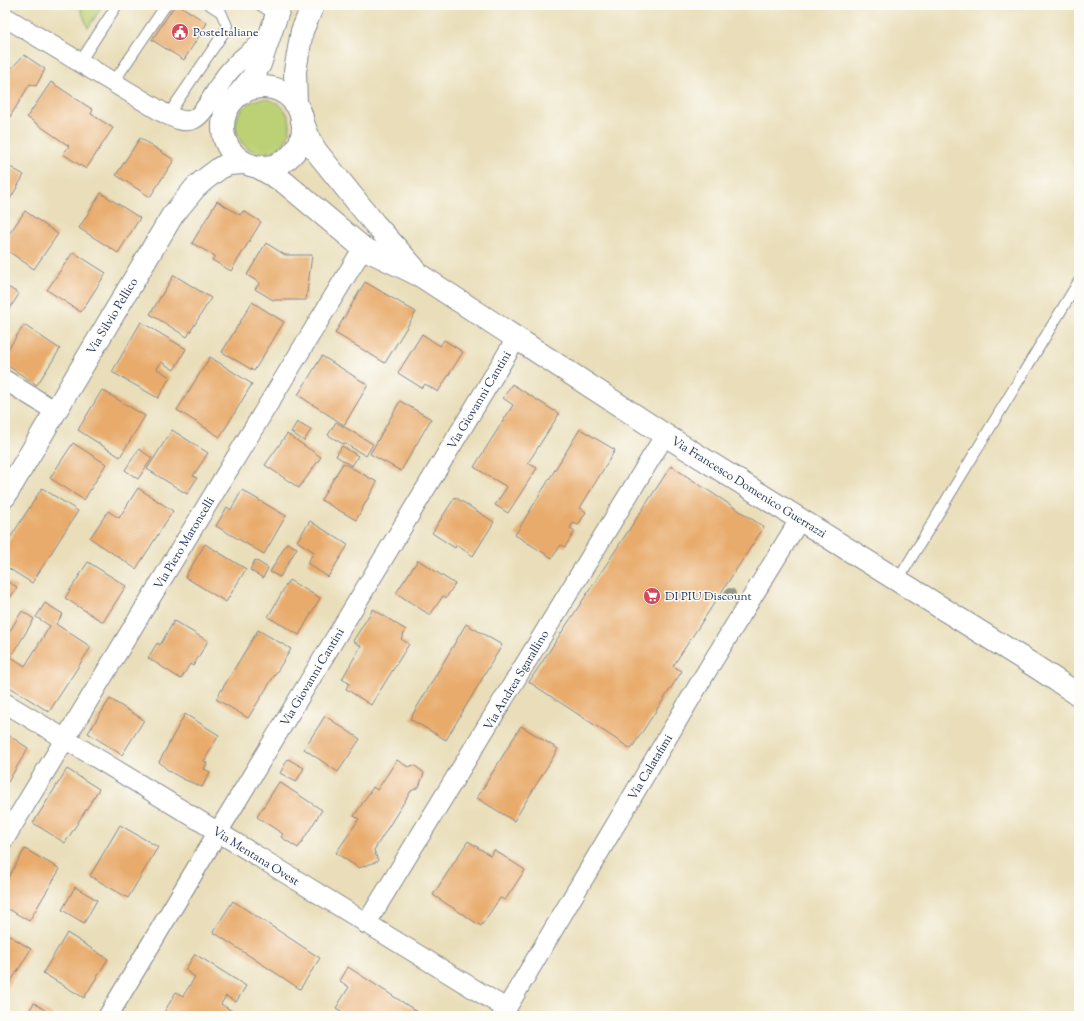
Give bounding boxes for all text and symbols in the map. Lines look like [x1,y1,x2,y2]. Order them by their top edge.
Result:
public building icon: PosteItaliane [170,22,190,42]
place label: PosteItaliane [193,24,259,42]
street label: Via Silvio Pellico [83,274,143,358]
street label: Via Giovanni Cantini [443,347,517,453]
street label: Via Francesco Domenico Guerrazzi [667,433,830,543]
street label: Via Piero Maroncelli [150,493,220,593]
supermarket icon: DI PIU Discount [642,586,662,606]
place label: DI PIU Discount [665,588,752,606]
street label: Via Giovanni Cantini [276,624,350,730]
street label: Via Andrea Sgarallino [480,627,554,734]
street label: Via Calatafimi [624,731,678,804]
street label: Via Mentana Ovest [209,823,302,891]

